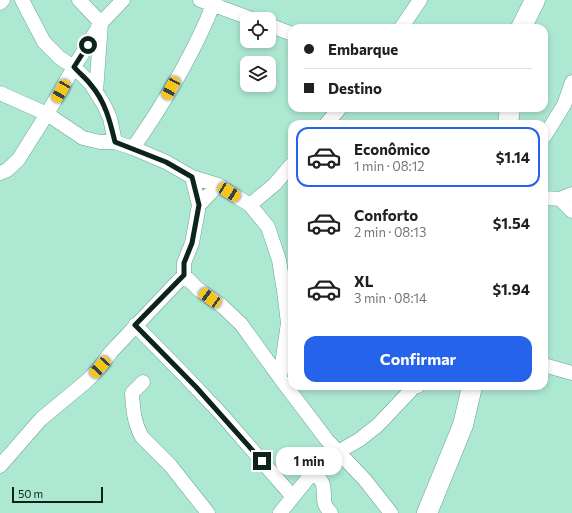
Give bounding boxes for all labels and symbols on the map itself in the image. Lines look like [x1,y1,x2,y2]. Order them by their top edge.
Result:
route start [79,36,97,54]
car [160,75,182,101]
car [50,78,72,104]
car [216,181,242,203]
car [197,286,223,310]
car [87,354,113,380]
callout: 1 min [276,447,342,475]
route end [253,452,271,470]
scale bar [12,485,103,504]

